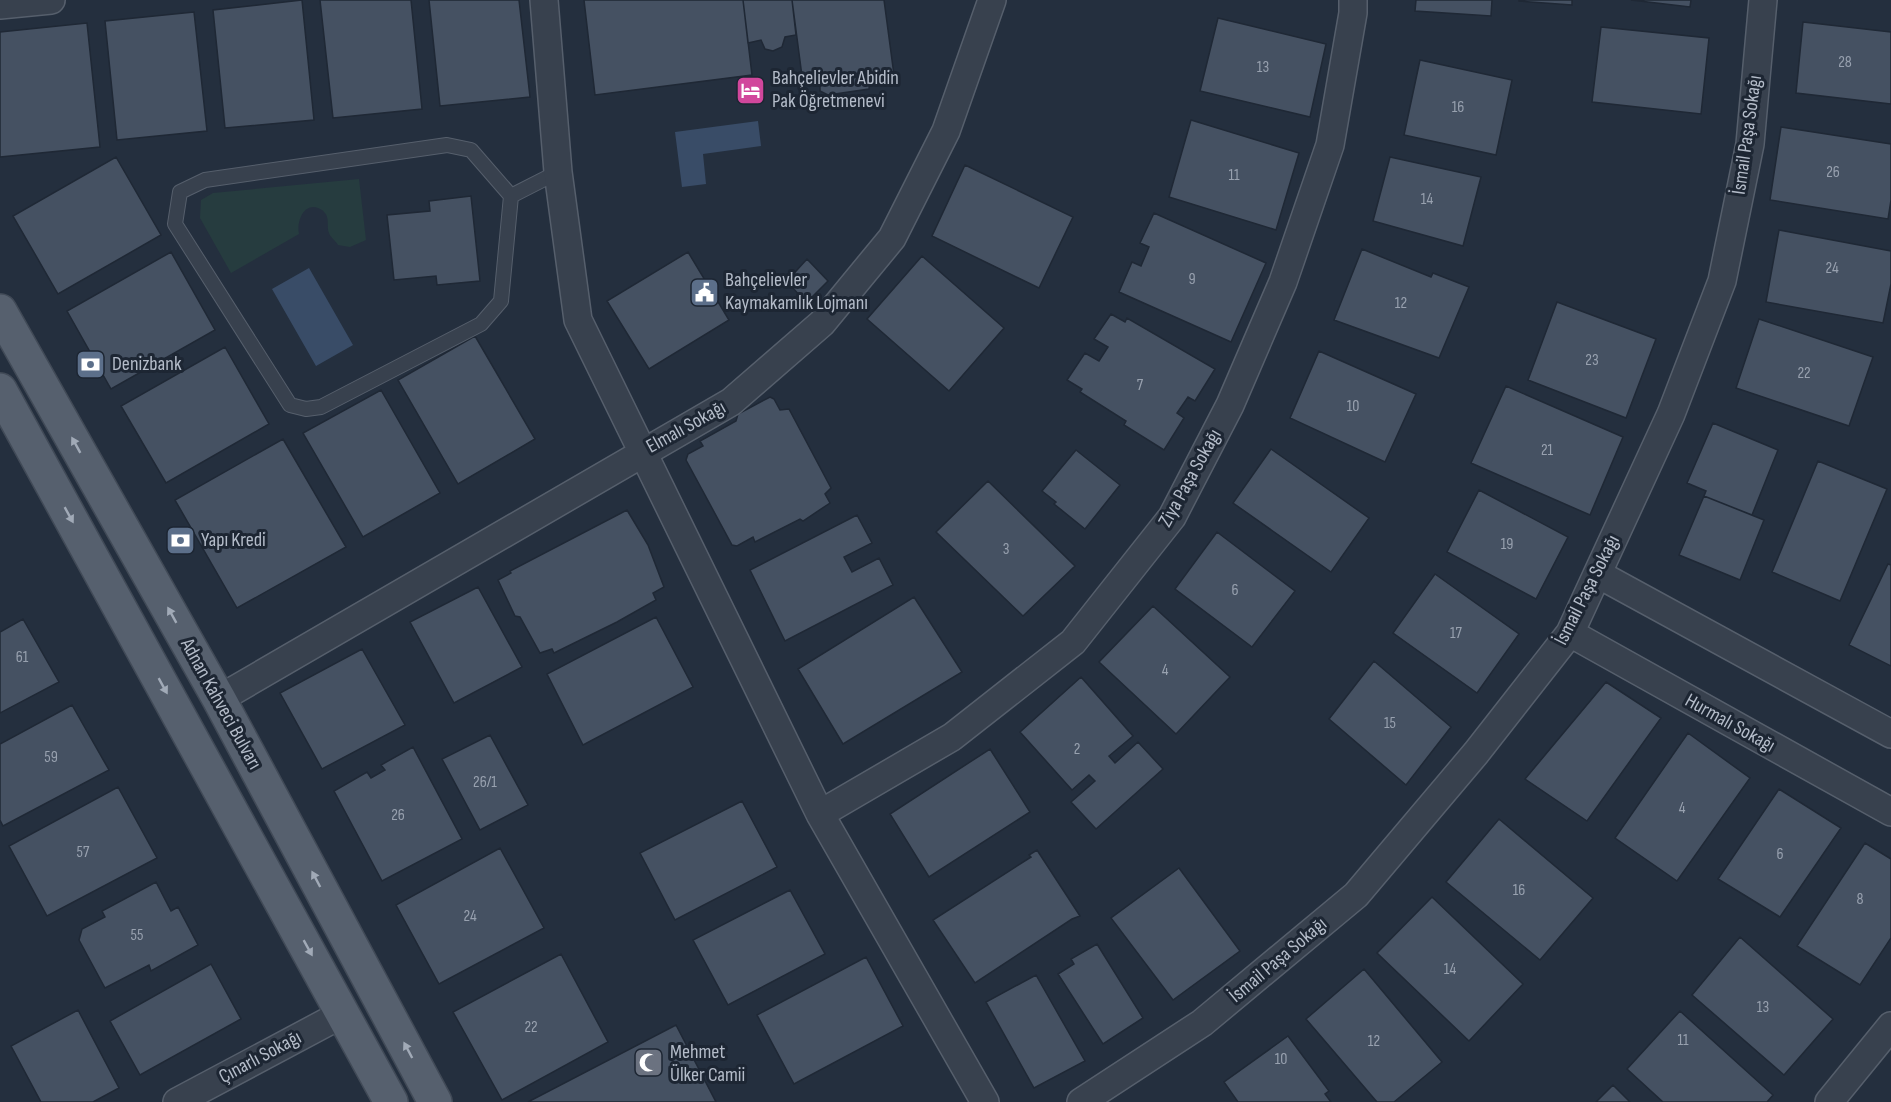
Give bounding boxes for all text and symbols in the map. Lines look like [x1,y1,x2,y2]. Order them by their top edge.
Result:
house number: 28 [1838,53,1852,72]
house number: 13 [1257,58,1269,77]
place label: Bahçelievler Abidin Pak Öğretmenevi [772,66,899,113]
hotel icon: Bahçelievler Abidin Pak Öğretmenevi [735,74,767,106]
street label: İsmail Paşa Sokağı [1727,74,1767,196]
house number: 16 [1452,98,1464,117]
house number: 26 [1826,163,1840,182]
house number: 11 [1228,166,1240,185]
house number: 14 [1421,190,1433,209]
house number: 24 [1825,259,1839,278]
place label: Bahçelievler Kaymakamlık Lojmanı [725,268,868,315]
house number: 9 [1188,270,1196,289]
public building icon: Bahçelievler Kaymakamlık Lojmanı [688,276,720,308]
house number: 12 [1395,294,1407,313]
bank icon: Denizbank [75,348,107,380]
house number: 23 [1585,351,1599,370]
place label: Denizbank [112,352,182,376]
house number: 22 [1797,364,1811,383]
house number: 7 [1137,376,1144,395]
street label: Elmalı Sokağı [642,395,730,459]
house number: 10 [1347,397,1359,416]
street label: Ziya Paşa Sokağı [1153,425,1227,531]
one-way arrow [71,436,81,453]
house number: 21 [1541,441,1554,460]
one-way arrow [64,507,74,524]
bank icon: Yapı Kredi [164,524,196,556]
place label: Yapı Kredi [201,528,266,552]
street label: İsmail Paşa Sokağı [1549,531,1625,649]
house number: 19 [1501,535,1513,554]
house number: 3 [1003,540,1009,559]
house number: 6 [1231,581,1239,600]
one-way arrow [167,606,177,623]
house number: 17 [1450,624,1463,643]
street label: Adnan Kahveci Bulvarı [175,634,267,774]
house number: 61 [16,648,29,667]
house number: 4 [1162,661,1169,680]
one-way arrow [158,678,168,695]
street label: Hurmalı Sokağı [1681,688,1779,758]
house number: 15 [1384,714,1396,733]
house number: 2 [1074,740,1080,759]
house number: 59 [44,748,58,767]
house number: 26/1 [473,773,497,792]
house number: 4 [1679,799,1686,818]
house number: 26 [391,806,405,825]
house number: 57 [77,843,90,862]
house number: 6 [1776,845,1784,864]
one-way arrow [311,870,321,887]
house number: 16 [1513,881,1525,900]
house number: 8 [1856,890,1864,909]
house number: 24 [463,907,477,926]
street label: İsmail Paşa Sokağı [1224,912,1332,1008]
house number: 55 [131,926,143,945]
one-way arrow [303,940,313,957]
house number: 14 [1444,960,1456,979]
house number: 13 [1757,998,1769,1017]
house number: 22 [524,1018,538,1037]
street label: Çınarlı Sokağı [215,1025,305,1089]
house number: 11 [1677,1031,1689,1050]
house number: 12 [1368,1032,1380,1051]
place label: Mehmet Ülker Camii [670,1040,745,1087]
one-way arrow [403,1042,413,1059]
mosque icon: Mehmet Ülker Camii [633,1047,665,1079]
house number: 10 [1275,1050,1287,1069]

